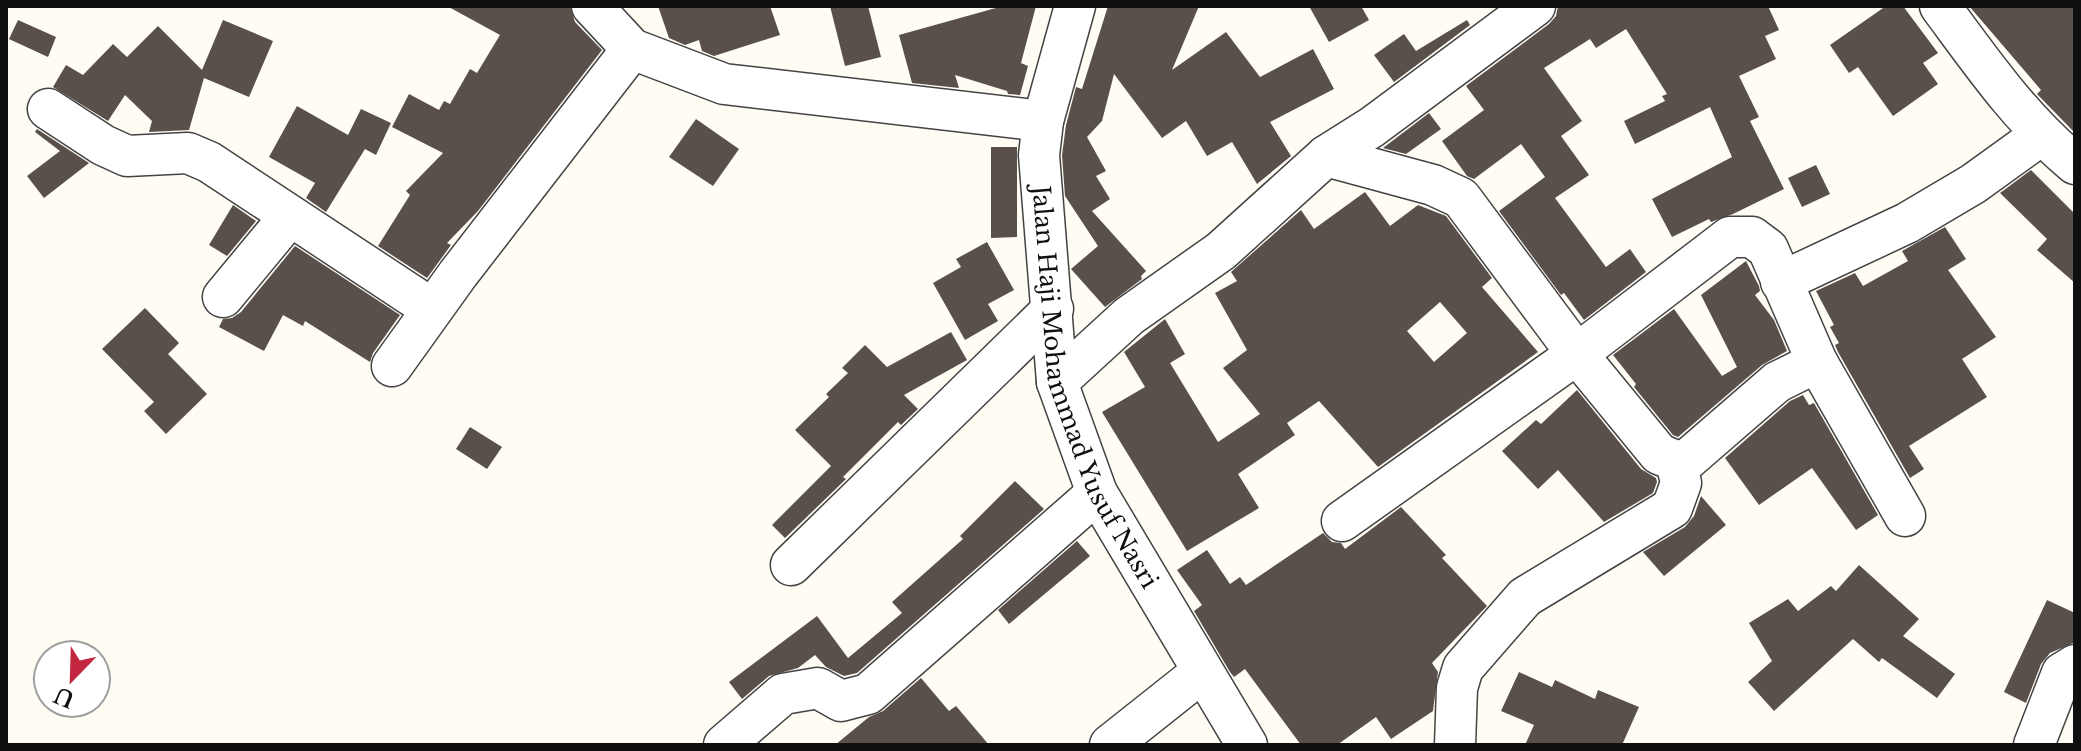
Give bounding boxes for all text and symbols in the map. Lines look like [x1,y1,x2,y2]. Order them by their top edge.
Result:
street label: Jalan Haji Mohammad Yusuf Nasri [1027,182,1165,593]
north arrow [32,639,112,719]
text: U [50,680,79,713]

